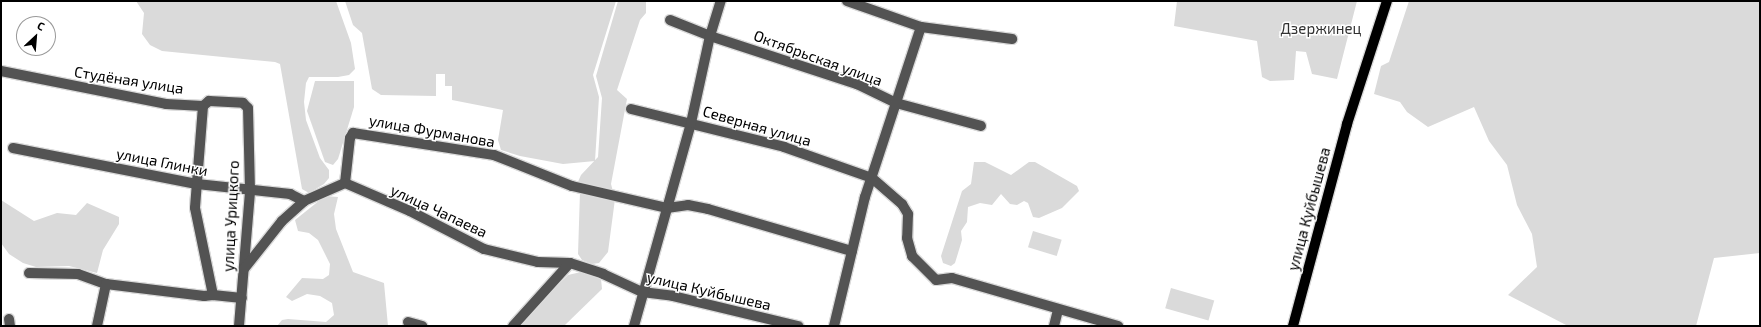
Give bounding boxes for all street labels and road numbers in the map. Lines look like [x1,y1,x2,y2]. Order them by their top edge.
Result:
street label: Октябрьская улица [751,26,885,90]
street label: Студёная улица [73,62,185,98]
street label: Северная улица [701,102,813,150]
street label: улица Фурманова [368,111,496,151]
street label: улица Глинки [115,144,209,180]
street label: улица Куйбышева [1284,145,1334,273]
street label: улица Урицкого [219,160,243,272]
street label: улица Чапаева [388,181,490,241]
street label: улица Куйбышева [645,268,773,314]

